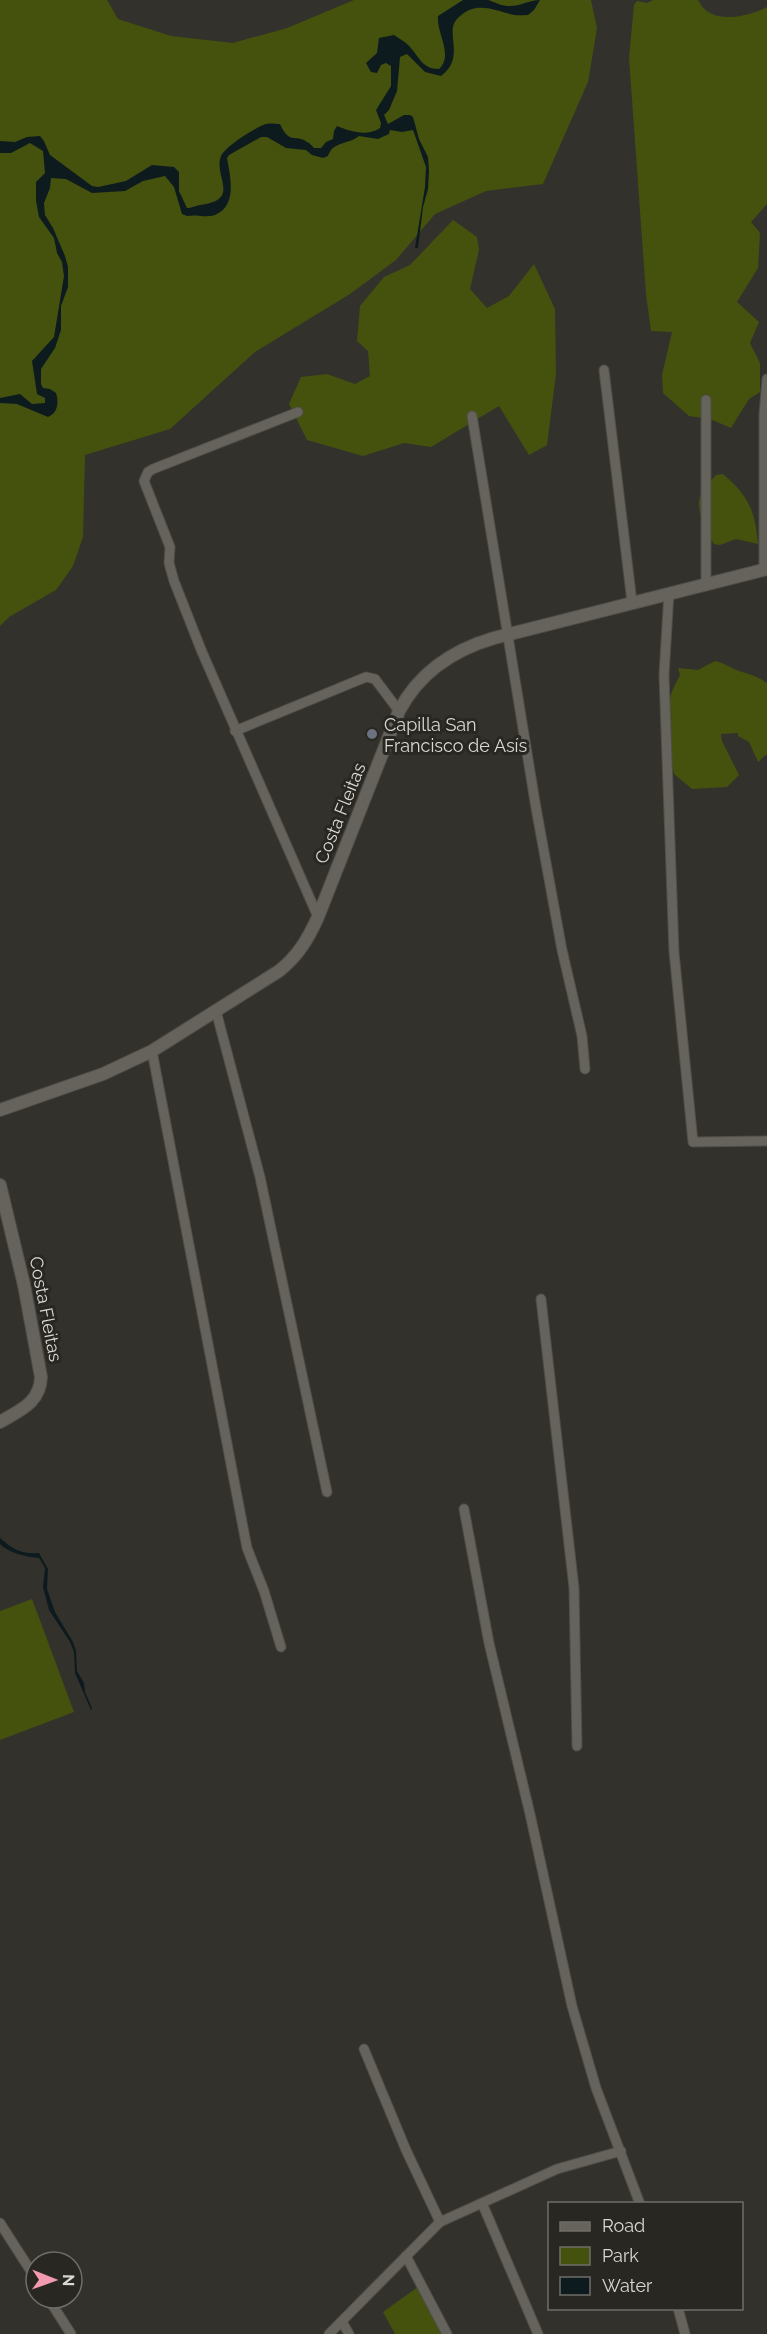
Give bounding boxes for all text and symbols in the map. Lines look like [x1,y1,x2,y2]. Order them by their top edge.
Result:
place label: Capilla San Francisco de Asís [384,714,528,756]
marker: Capilla San Francisco de Asís [365,727,379,741]
street label: Costa Fleitas [310,759,370,866]
street label: Costa Fleitas [26,1255,67,1364]
legend [548,2202,743,2310]
text: Road [602,2215,645,2236]
text: Park [602,2245,639,2266]
north arrow [24,2250,84,2310]
text: N [59,2274,78,2287]
text: Water [602,2275,653,2296]

